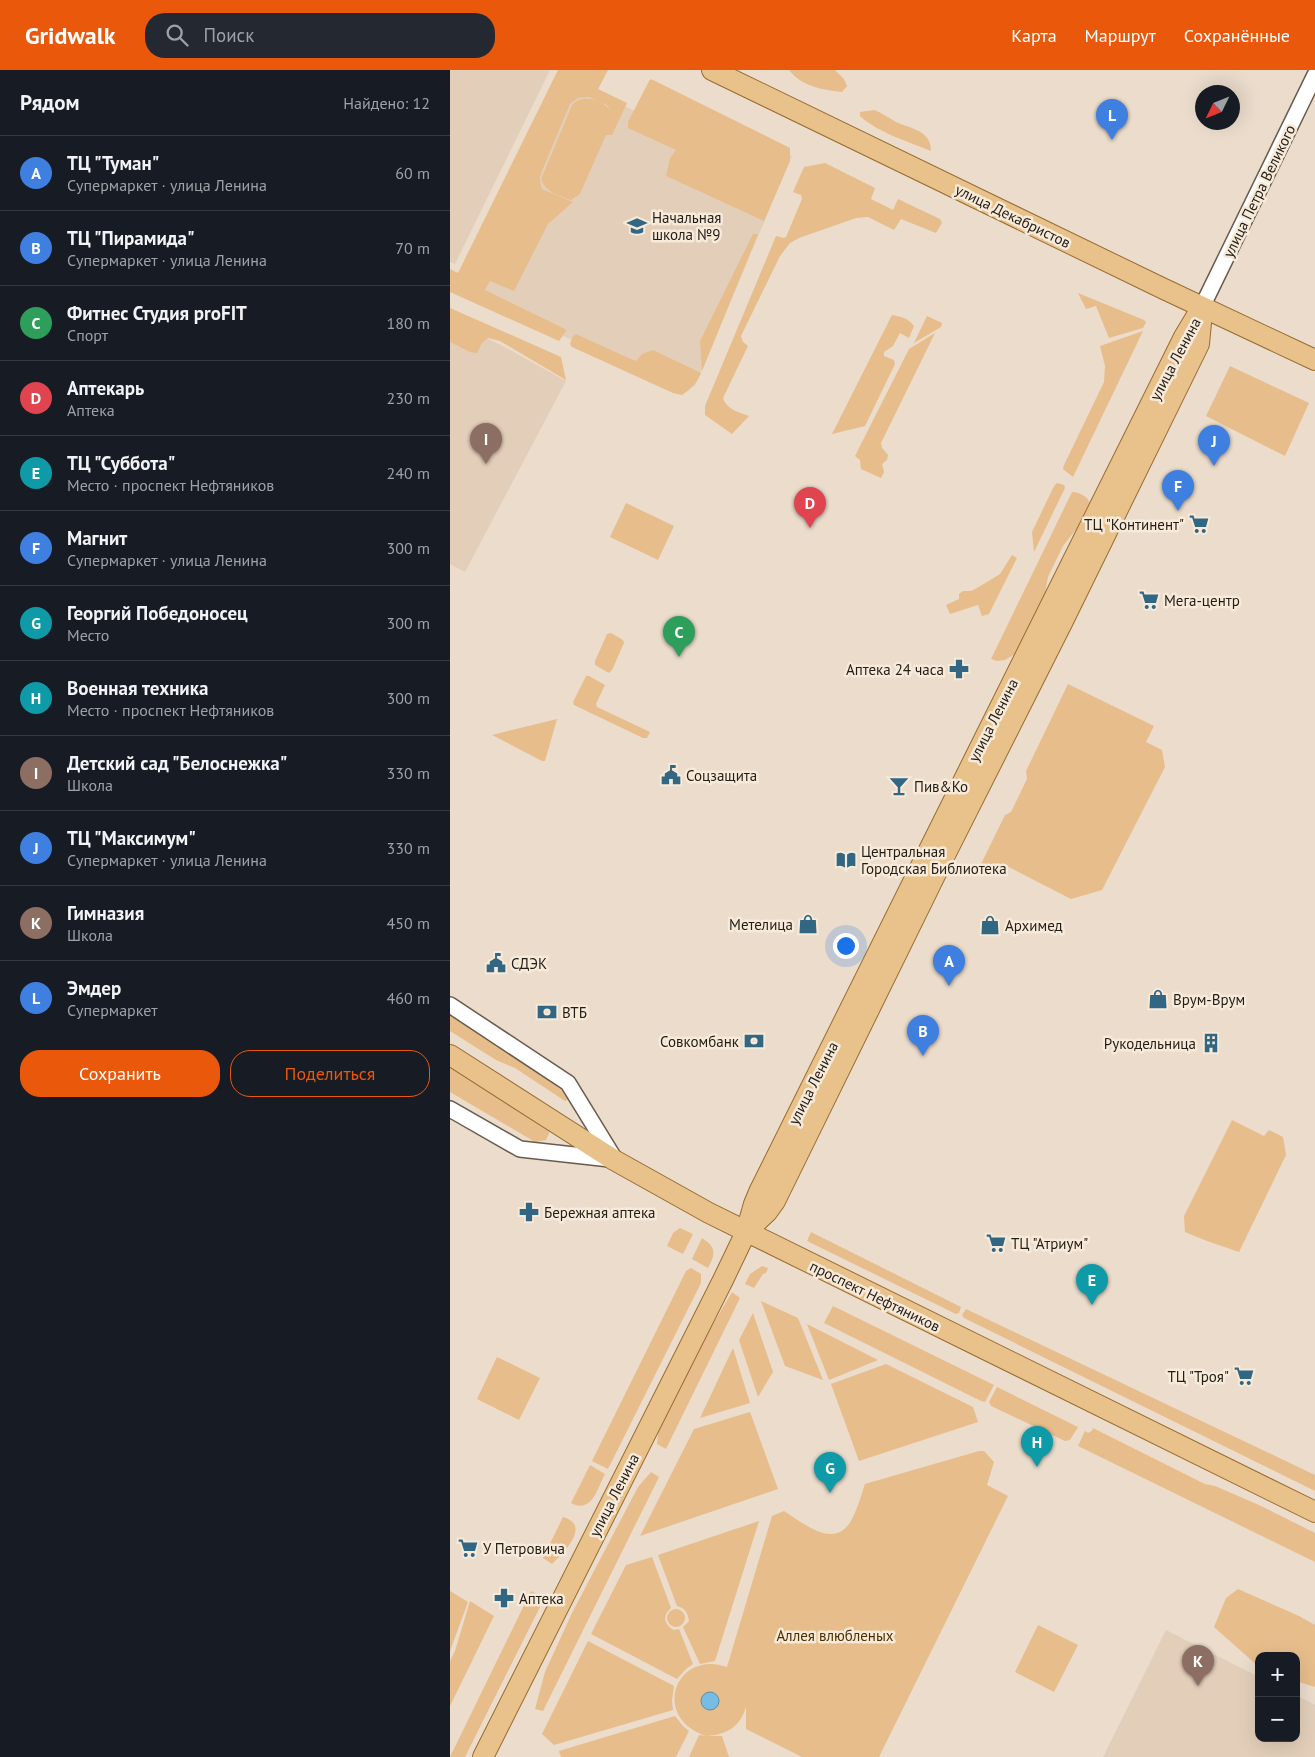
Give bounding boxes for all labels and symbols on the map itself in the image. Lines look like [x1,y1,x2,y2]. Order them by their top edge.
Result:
north arrow [1195,85,1240,130]
pin: L [1096,99,1128,140]
street label: улица Петра Великого [1219,121,1299,261]
street label: улица Декабристов [952,180,1074,252]
place label: Начальная школа №9 [652,208,721,244]
school or university icon: Начальная школа №9 [626,215,648,237]
street label: улица Ленина [1145,314,1205,404]
pin: I [470,423,502,464]
pin: J [1198,425,1230,466]
pin: F [1162,470,1194,511]
pin: D [794,487,826,528]
supermarket icon: ТЦ "Континент" [1188,513,1210,535]
place label: ТЦ "Континент" [1084,515,1184,534]
supermarket icon: Мега-центр [1138,589,1160,611]
place label: Мега-центр [1164,591,1240,610]
pin: C [663,616,695,657]
pharmacy icon: Аптека 24 часа [948,658,970,680]
place label: Аптека 24 часа [846,660,944,679]
street label: улица Ленина [964,675,1022,765]
public building icon: Соцзащита [660,764,682,786]
place label: Соцзащита [686,766,757,785]
bar icon: Пив&Ко [888,775,910,797]
place label: Пив&Ко [914,777,968,796]
place label: Центральная Городская Библиотека [861,842,1007,878]
library icon: Центральная Городская Библиотека [835,849,857,871]
shop icon: Метелица [797,913,819,935]
shop icon: Архимед [979,914,1001,936]
place label: Метелица [729,915,793,934]
place label: Архимед [1005,916,1063,935]
your location [833,933,859,959]
pin: A [933,945,965,986]
public building icon: СДЭК [485,952,507,974]
place label: СДЭК [511,954,547,973]
shop icon: Врум-Врум [1147,988,1169,1010]
place label: Врум-Врум [1173,990,1245,1009]
bank icon: ВТБ [536,1001,558,1023]
place label: ВТБ [562,1003,587,1022]
pin: B [907,1015,939,1056]
bank icon: Совкомбанк [743,1030,765,1052]
place label: Совкомбанк [660,1032,740,1051]
building icon: Рукодельница [1200,1032,1222,1054]
place label: Рукодельница [1104,1034,1196,1053]
street label: улица Ленина [784,1038,842,1128]
pharmacy icon: Бережная аптека [518,1201,540,1223]
place label: Бережная аптека [544,1203,656,1222]
supermarket icon: ТЦ "Атриум" [985,1232,1007,1254]
place label: ТЦ "Атриум" [1011,1234,1088,1253]
street label: проспект Нефтяников [807,1256,943,1336]
pin: E [1076,1264,1108,1305]
supermarket icon: ТЦ "Троя" [1233,1365,1255,1387]
place label: ТЦ "Троя" [1167,1367,1229,1386]
pin: H [1021,1426,1053,1467]
street label: улица Ленина [585,1450,643,1540]
pin: G [814,1452,846,1493]
supermarket icon: У Петровича [457,1537,479,1559]
place label: У Петровича [483,1539,565,1558]
pharmacy icon: Аптека [493,1587,515,1609]
place label: Аптека [519,1589,564,1608]
park label: Аллея влюбленых [776,1626,894,1645]
pin: K [1182,1645,1214,1686]

